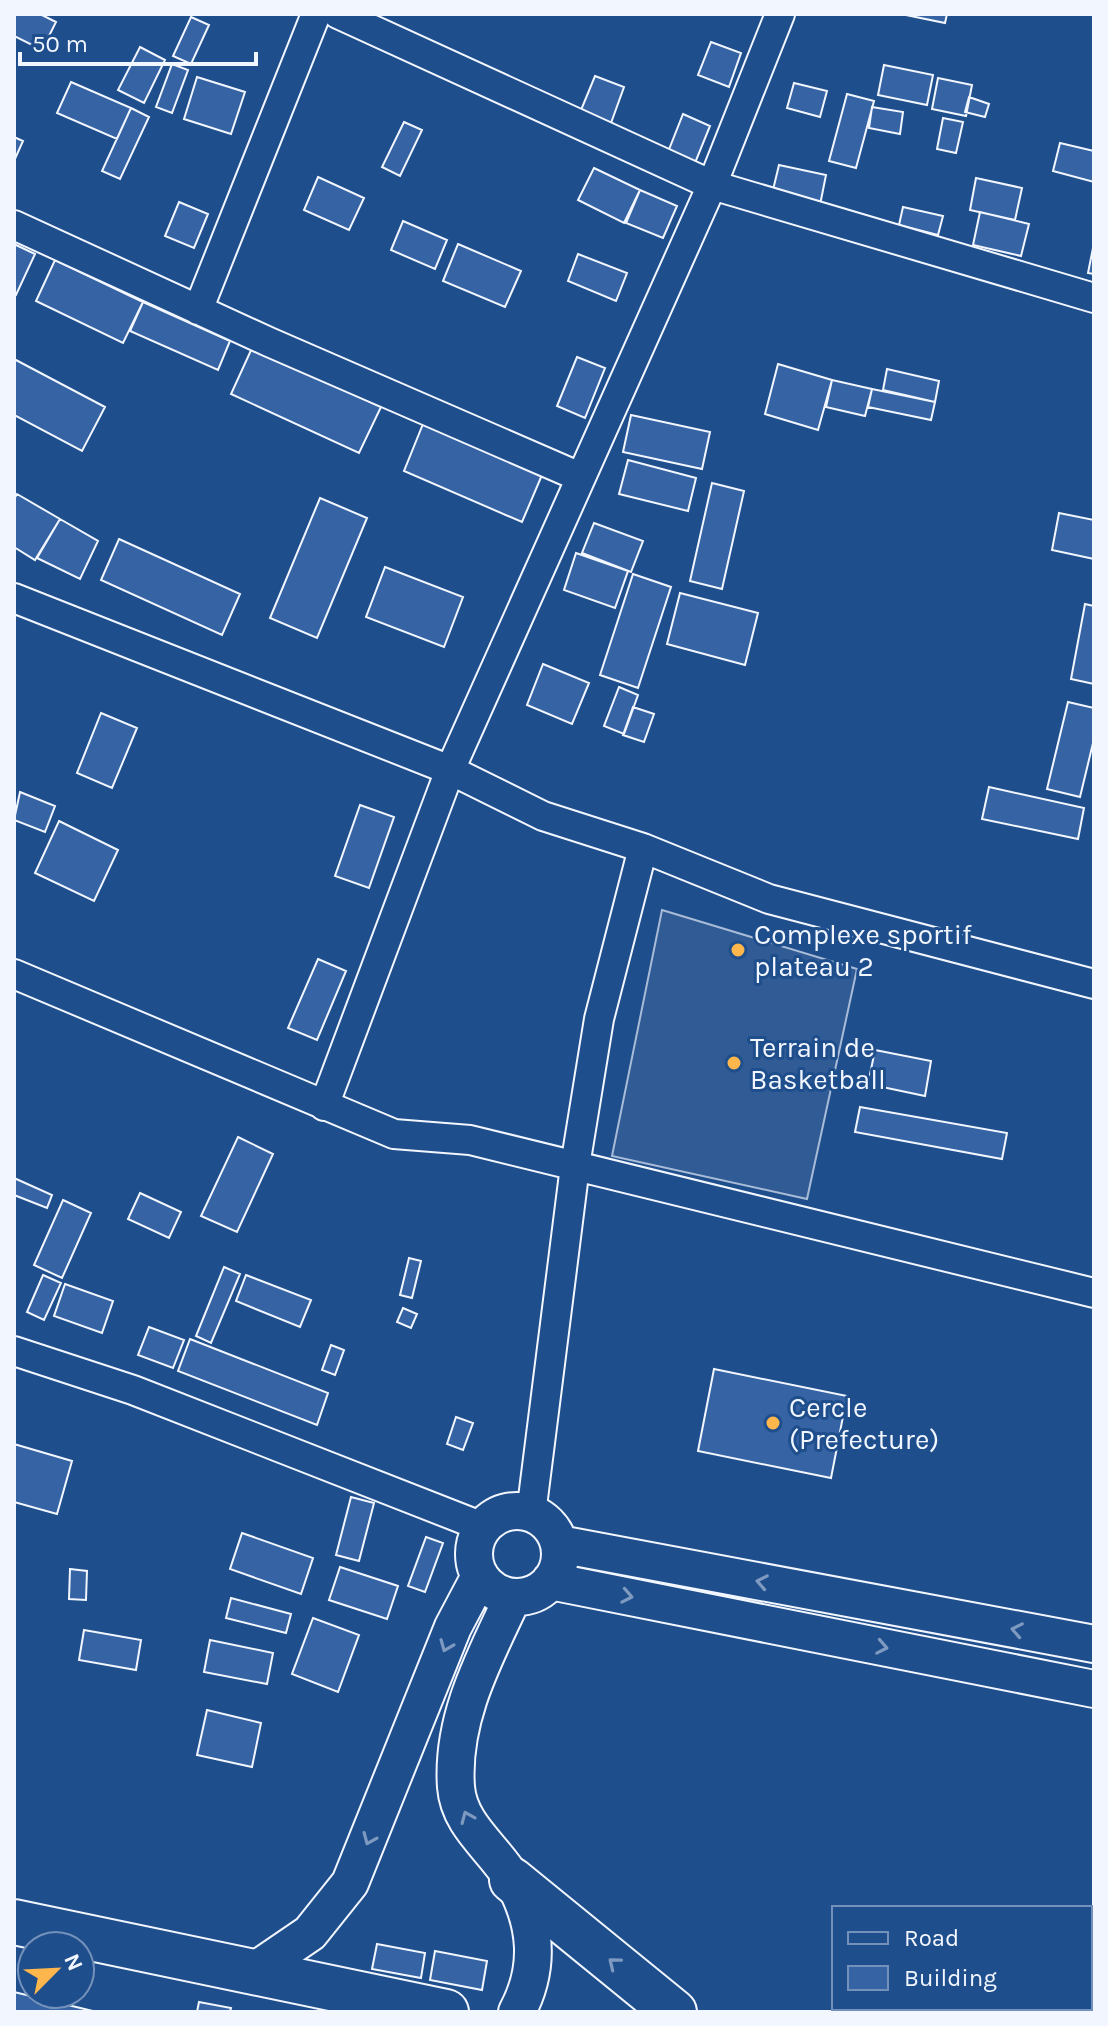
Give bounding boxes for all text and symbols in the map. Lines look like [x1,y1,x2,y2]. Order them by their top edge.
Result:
scale bar [20,16,256,66]
text: 50 m [32,30,88,58]
place label: Complexe sportif plateau 2 [754,918,972,983]
marker: Complexe sportif plateau 2 [729,941,747,959]
place label: Terrain de Basketball [750,1031,886,1096]
marker: Terrain de Basketball [725,1054,743,1072]
place label: Cercle (Prefecture) [789,1391,939,1456]
marker: Cercle (Prefecture) [764,1414,782,1432]
one-way arrow [755,1575,768,1592]
one-way arrow [620,1587,633,1604]
one-way arrow [1011,1623,1024,1640]
one-way arrow [439,1638,455,1652]
one-way arrow [875,1638,888,1655]
one-way arrow [460,1810,476,1825]
one-way arrow [363,1831,379,1845]
legend [832,1906,1092,2010]
text: Road [904,1924,959,1952]
north arrow [16,1930,96,2010]
text: N [58,1950,88,1975]
one-way arrow [609,1958,623,1973]
text: Building [904,1964,997,1992]

